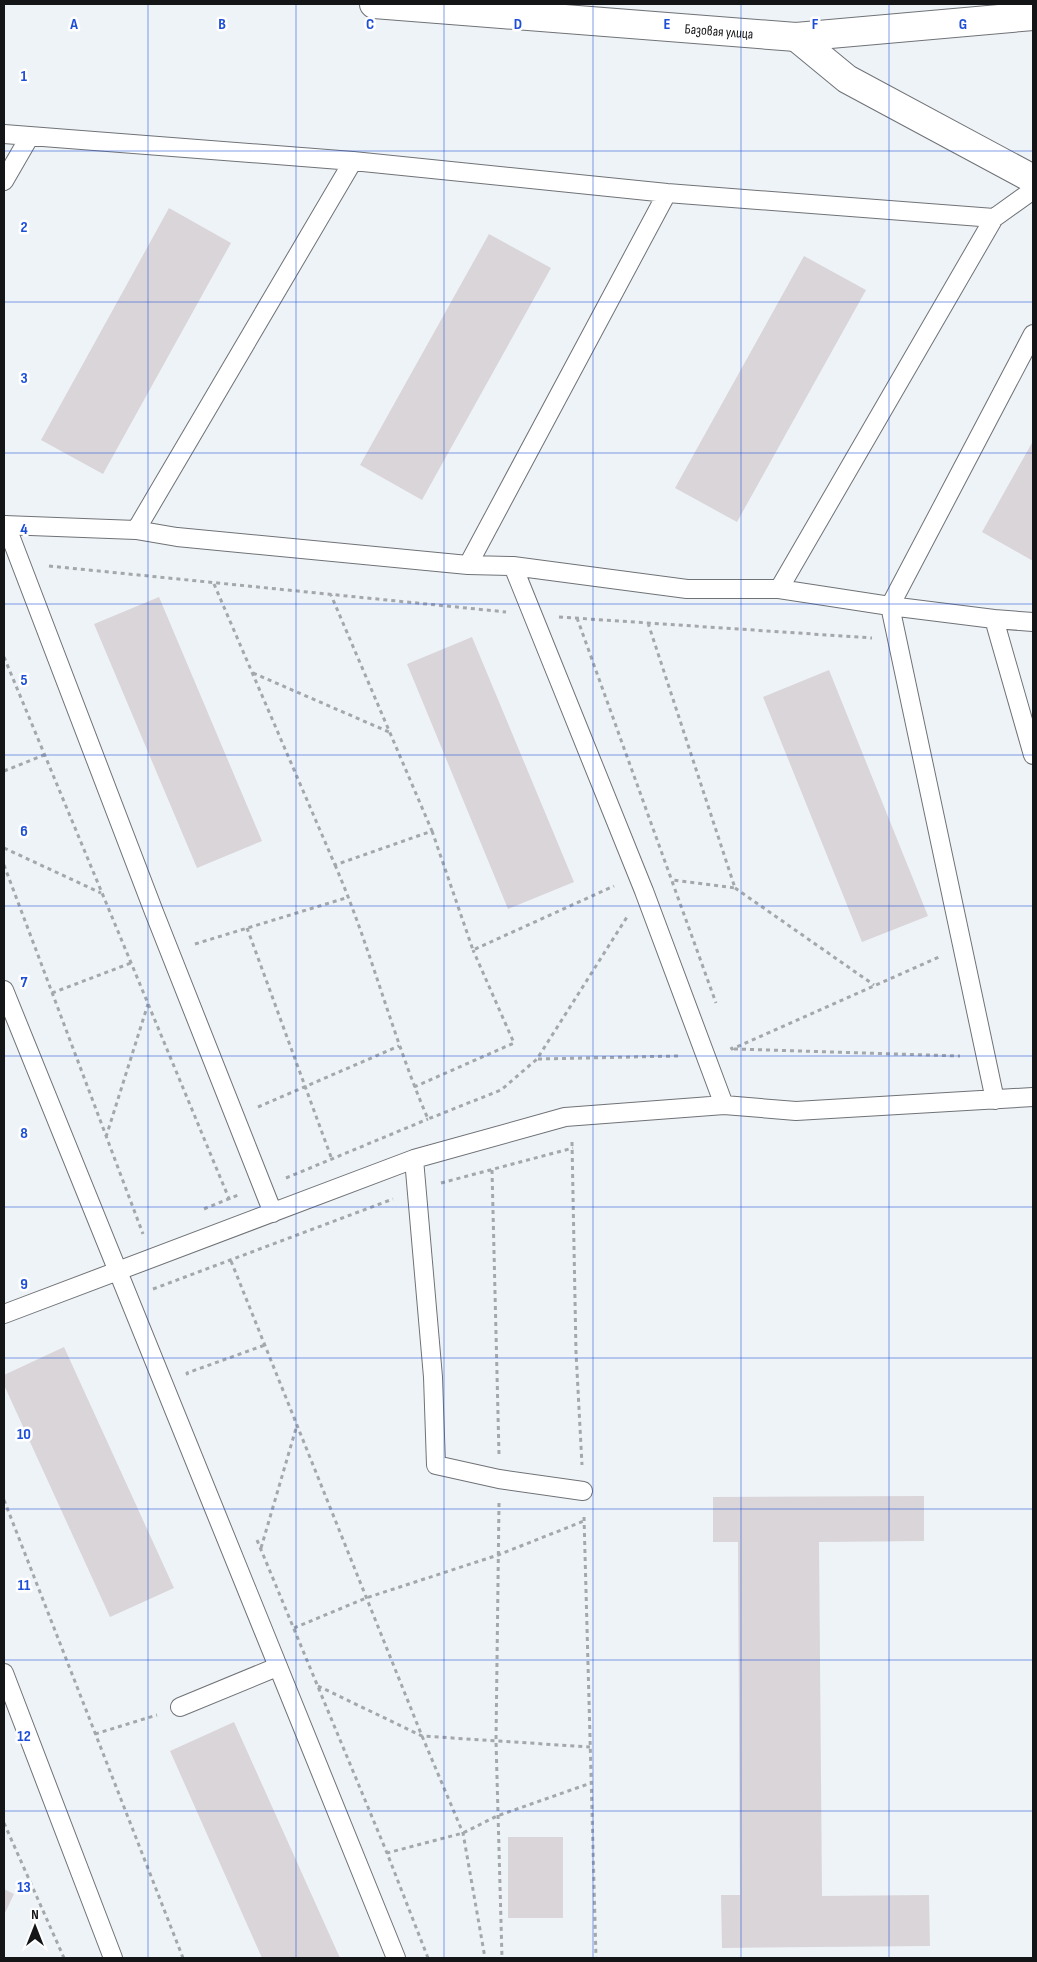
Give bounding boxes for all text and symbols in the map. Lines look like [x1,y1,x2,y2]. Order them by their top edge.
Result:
text: A [69,15,78,34]
text: B [218,15,226,34]
text: C [366,15,374,34]
text: D [514,15,522,34]
text: E [664,15,671,34]
text: F [812,15,819,34]
text: G [959,15,967,34]
street label: Базовая улица [684,20,754,42]
text: 1 [21,67,28,86]
text: 2 [20,218,28,237]
text: 3 [20,369,28,388]
text: 4 [20,520,28,539]
text: 5 [20,671,28,690]
text: 6 [20,822,28,841]
text: 7 [21,973,28,992]
text: 8 [20,1124,28,1143]
text: 9 [20,1275,28,1294]
text: 10 [17,1425,31,1444]
text: 11 [18,1576,31,1595]
text: 12 [17,1727,31,1746]
text: 13 [17,1878,31,1897]
north arrow [10,1902,60,1952]
text: N [31,1906,39,1923]

